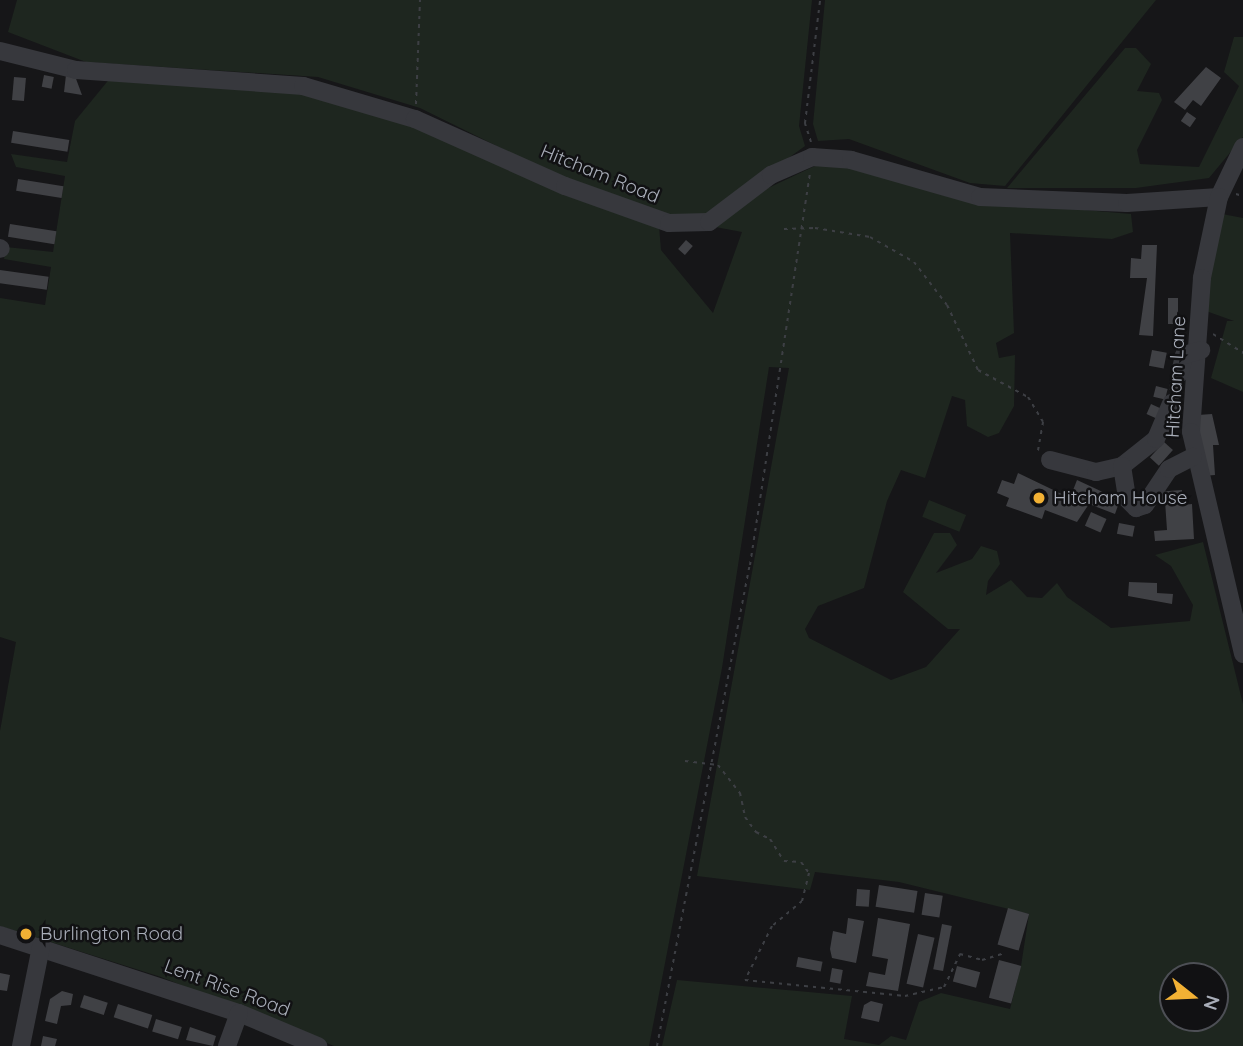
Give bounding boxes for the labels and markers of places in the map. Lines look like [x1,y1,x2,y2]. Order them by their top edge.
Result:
place label: Hitcham House [1053,487,1187,509]
marker: Hitcham House [1031,490,1047,506]
place label: Burlington Road [40,923,183,945]
marker: Burlington Road [18,926,34,942]

